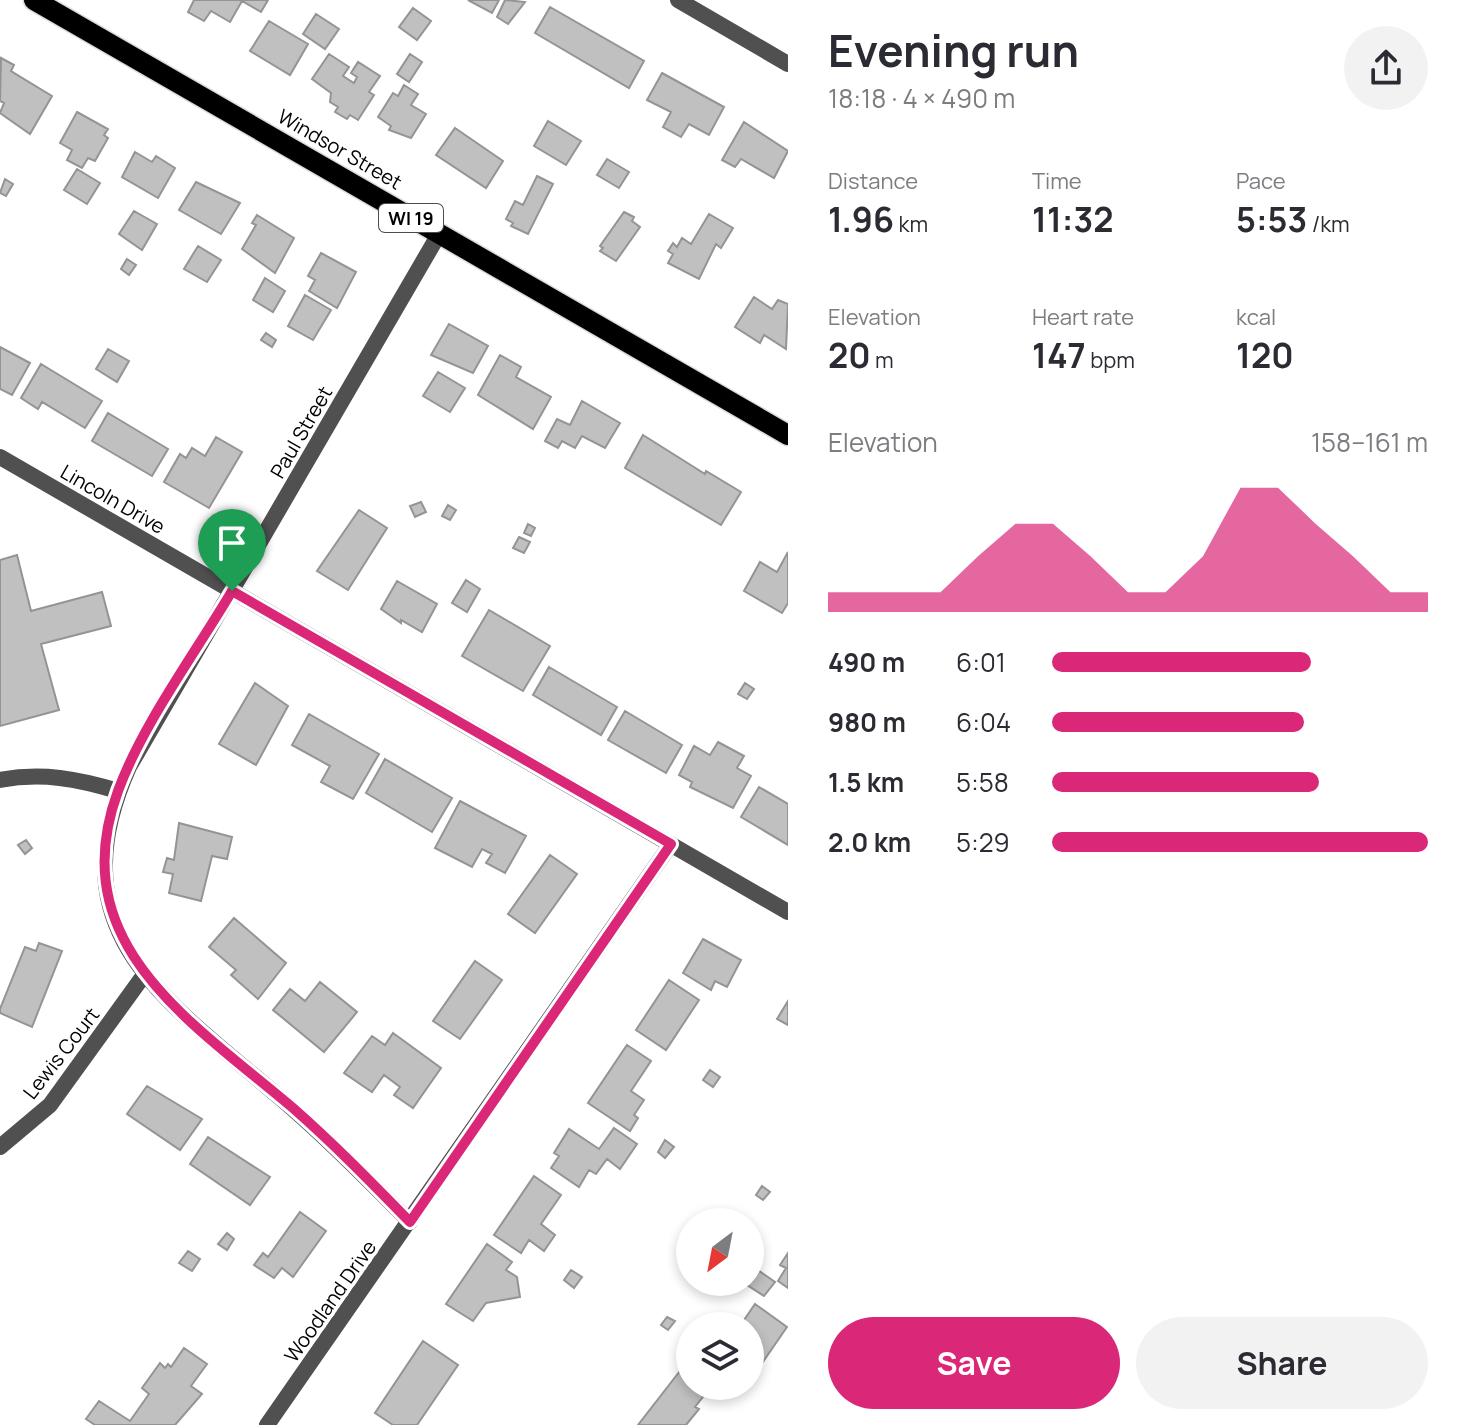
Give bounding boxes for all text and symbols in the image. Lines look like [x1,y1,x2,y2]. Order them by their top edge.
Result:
text: Evening run [828,20,1079,80]
button: share [1344,26,1428,110]
text: 18:18 · 4 × 490 m [828,80,1015,116]
street label: Windsor Street [273,103,407,195]
text: Distance [828,166,918,196]
text: Time [1032,166,1082,196]
text: Pace [1236,166,1286,196]
text: 1.96 [828,196,894,242]
text: 11:32 [1032,196,1113,242]
text: 5:53 [1236,196,1307,242]
road number: WI 19 [379,204,443,232]
text: km [894,209,928,239]
text: /km [1307,209,1350,239]
text: Elevation [828,302,921,332]
text: Heart rate [1032,302,1134,332]
text: kcal [1236,302,1276,332]
text: 20 [828,332,871,378]
text: 147 [1032,332,1086,378]
text: 120 [1236,332,1294,378]
text: m [871,345,894,375]
text: bpm [1086,345,1135,375]
street label: Paul Street [264,381,338,483]
text: Elevation [828,424,938,460]
text: 158–161 m [1311,424,1428,460]
street label: Lincoln Drive [56,458,170,540]
pin [198,509,266,591]
icon: arrive [210,521,254,565]
text: 490 m [828,644,905,680]
text: 6:01 [956,644,1006,680]
text: 980 m [828,704,906,740]
text: 6:04 [956,704,1011,740]
text: 1.5 km [828,764,904,800]
text: 5:58 [956,764,1009,800]
text: 2.0 km [828,824,911,860]
text: 5:29 [956,824,1010,860]
street label: Lewis Court [17,1002,105,1104]
north arrow [676,1208,764,1296]
map controls [676,1208,764,1400]
street label: Woodland Drive [278,1235,382,1367]
button: layers [676,1312,764,1400]
button: Save [828,1317,1120,1409]
button: Share [1136,1317,1428,1409]

